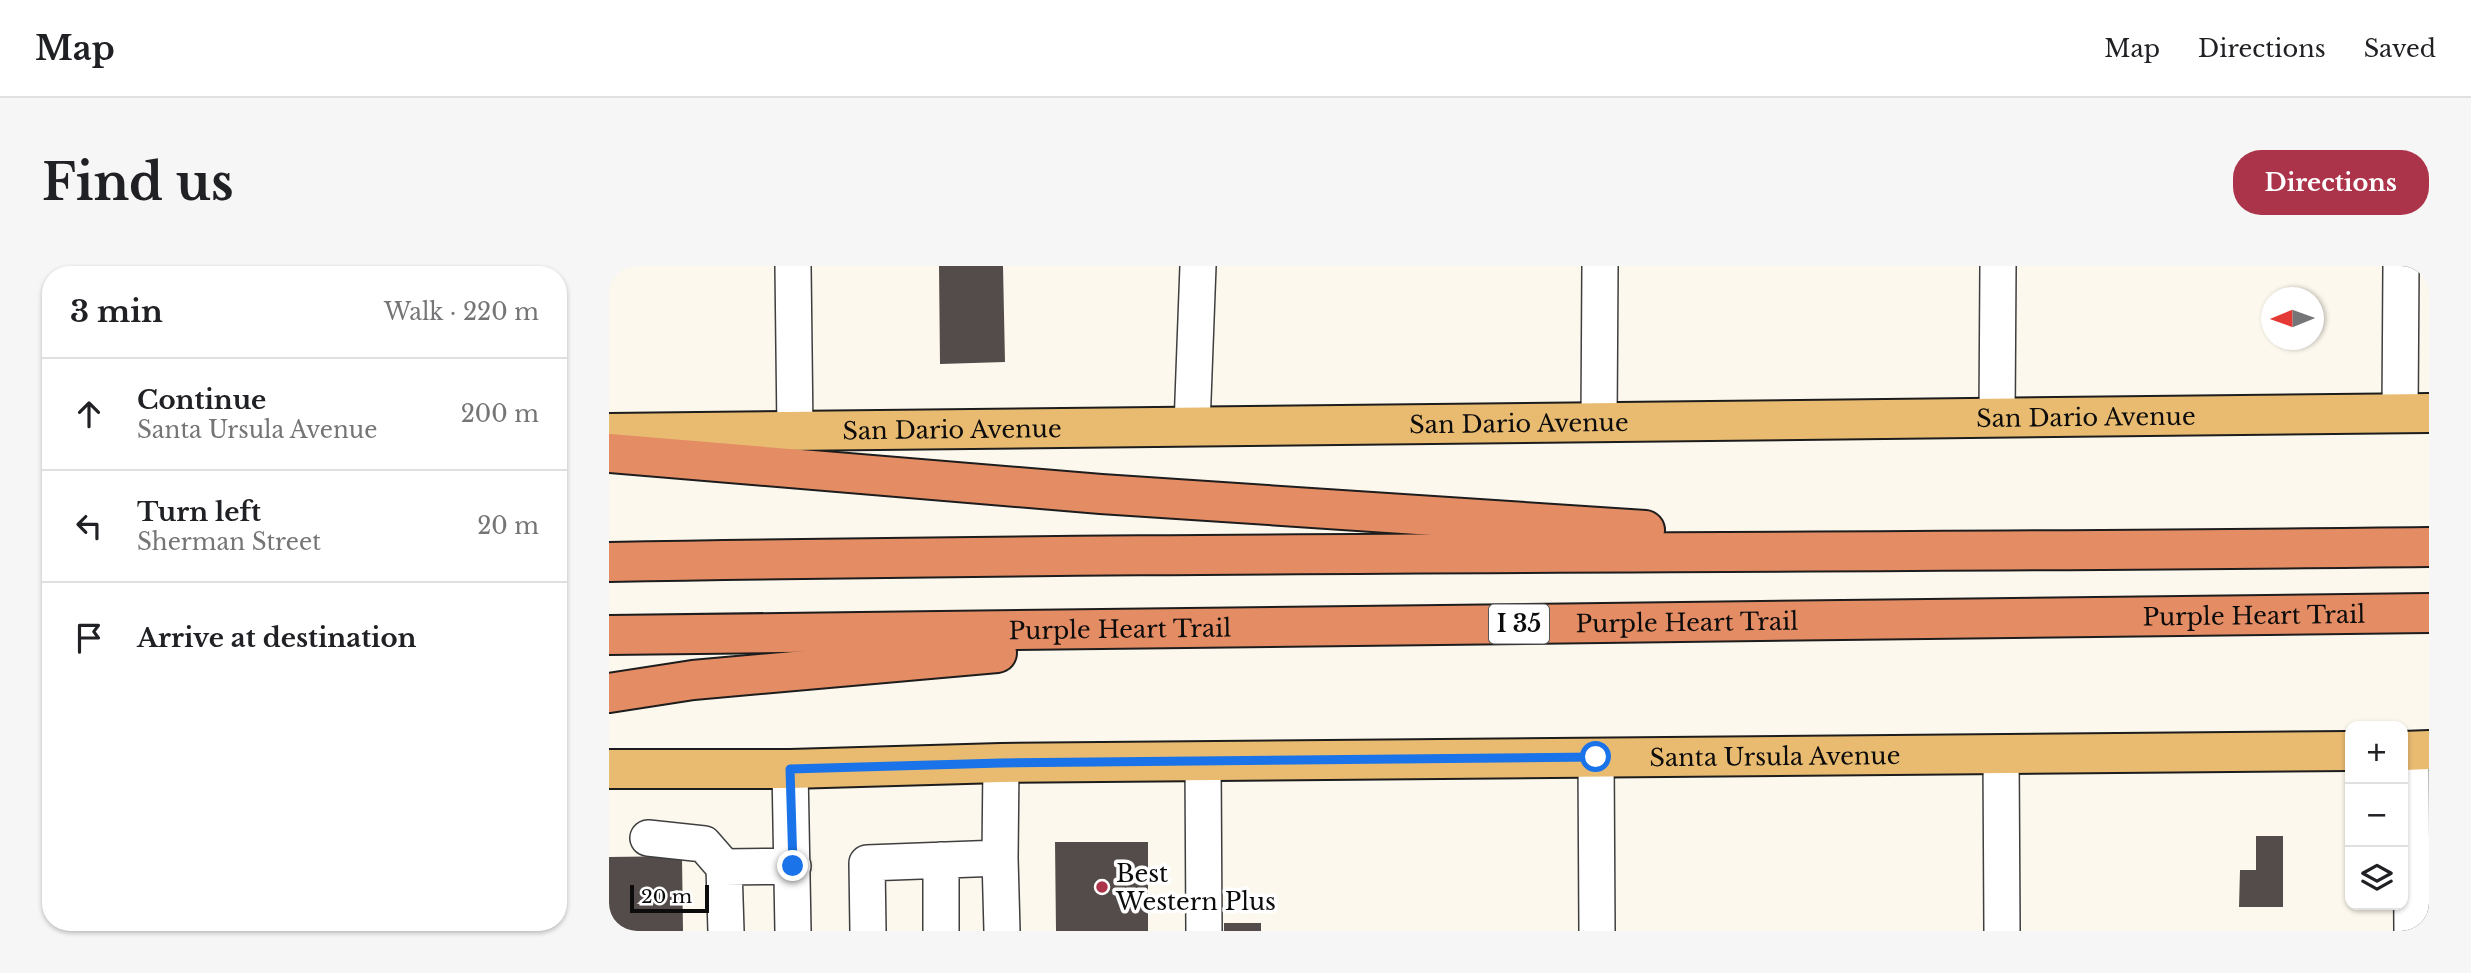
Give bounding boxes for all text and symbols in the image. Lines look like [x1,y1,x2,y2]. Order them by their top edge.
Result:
text: Map [35,28,115,69]
text: Map [2104,34,2160,63]
text: Directions [2198,34,2326,63]
text: Saved [2364,34,2436,63]
button: Directions [2233,150,2429,215]
text: Find us [42,152,234,213]
north arrow [2261,287,2324,350]
text: 3 min [70,293,163,330]
text: Walk · 220 m [384,298,539,326]
text: Continue [137,384,266,416]
icon: ahead [70,395,108,433]
text: 200 m [461,400,539,428]
street label: San Dario Avenue [1976,401,2196,432]
street label: San Dario Avenue [1409,407,1629,439]
street label: San Dario Avenue [842,414,1062,445]
text: Santa Ursula Avenue [137,416,377,444]
text: Turn left [137,496,261,528]
icon: left [70,507,108,545]
text: 20 m [477,512,539,540]
text: Sherman Street [137,528,321,556]
street label: Purple Heart Trail [2142,599,2365,631]
road number: I 35 [1489,604,1549,644]
street label: Purple Heart Trail [1576,606,1799,638]
street label: Purple Heart Trail [1009,613,1232,645]
icon: arrive [70,619,108,657]
text: Arrive at destination [137,622,417,654]
map controls [2345,721,2408,910]
button: + [2345,721,2408,784]
route start [1580,741,1611,772]
street label: Santa Ursula Avenue [1649,741,1900,772]
button: − [2345,784,2408,847]
button: layers [2345,847,2408,910]
route end [777,850,808,881]
place label: Best Western Plus [1115,859,1276,916]
marker: Best Western Plus [1094,879,1110,895]
scale bar [630,882,709,914]
text: 20 m [641,885,692,908]

